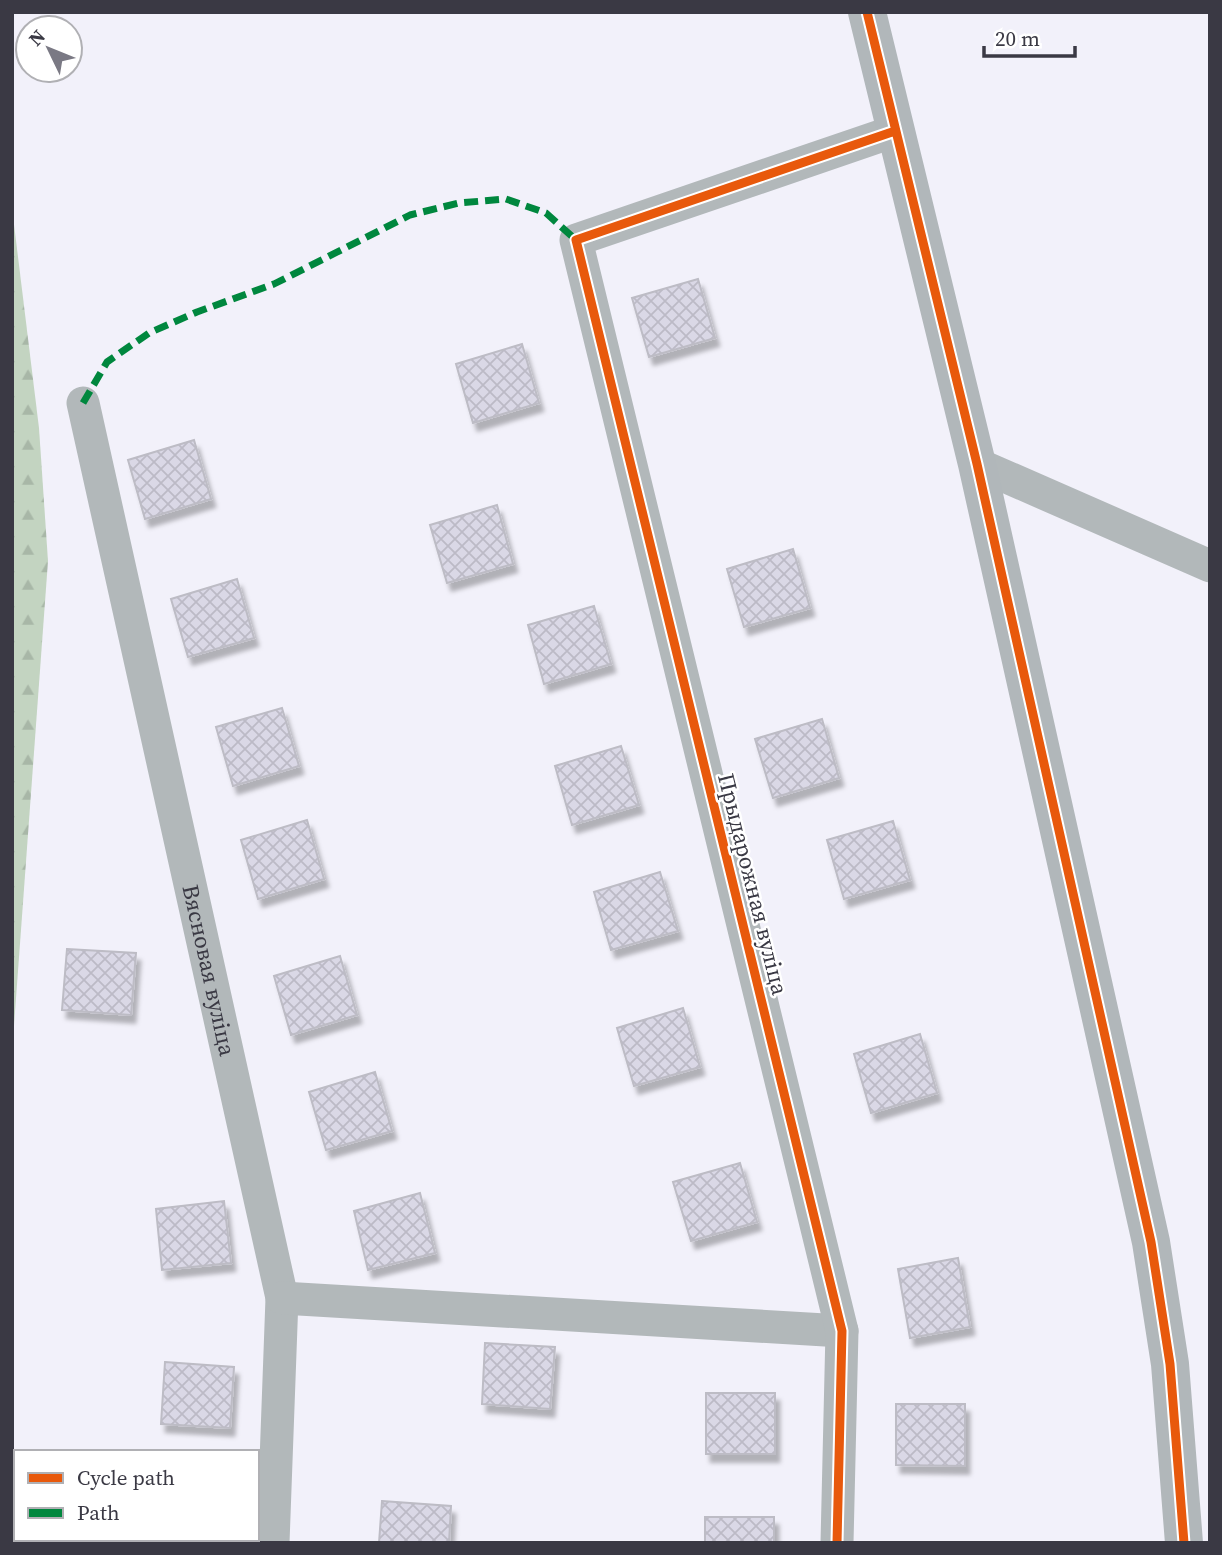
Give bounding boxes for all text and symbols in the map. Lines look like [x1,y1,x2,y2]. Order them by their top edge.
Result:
north arrow [14,14,84,84]
scale bar [984,14,1075,58]
text: N [22,23,51,51]
text: 20 m [995,24,1040,53]
street label: Прыдарожная вуліца [710,770,796,998]
street label: Вясновая вуліца [175,881,244,1059]
legend [14,1450,259,1541]
text: Cycle path [77,1463,175,1492]
text: Path [77,1498,120,1527]

